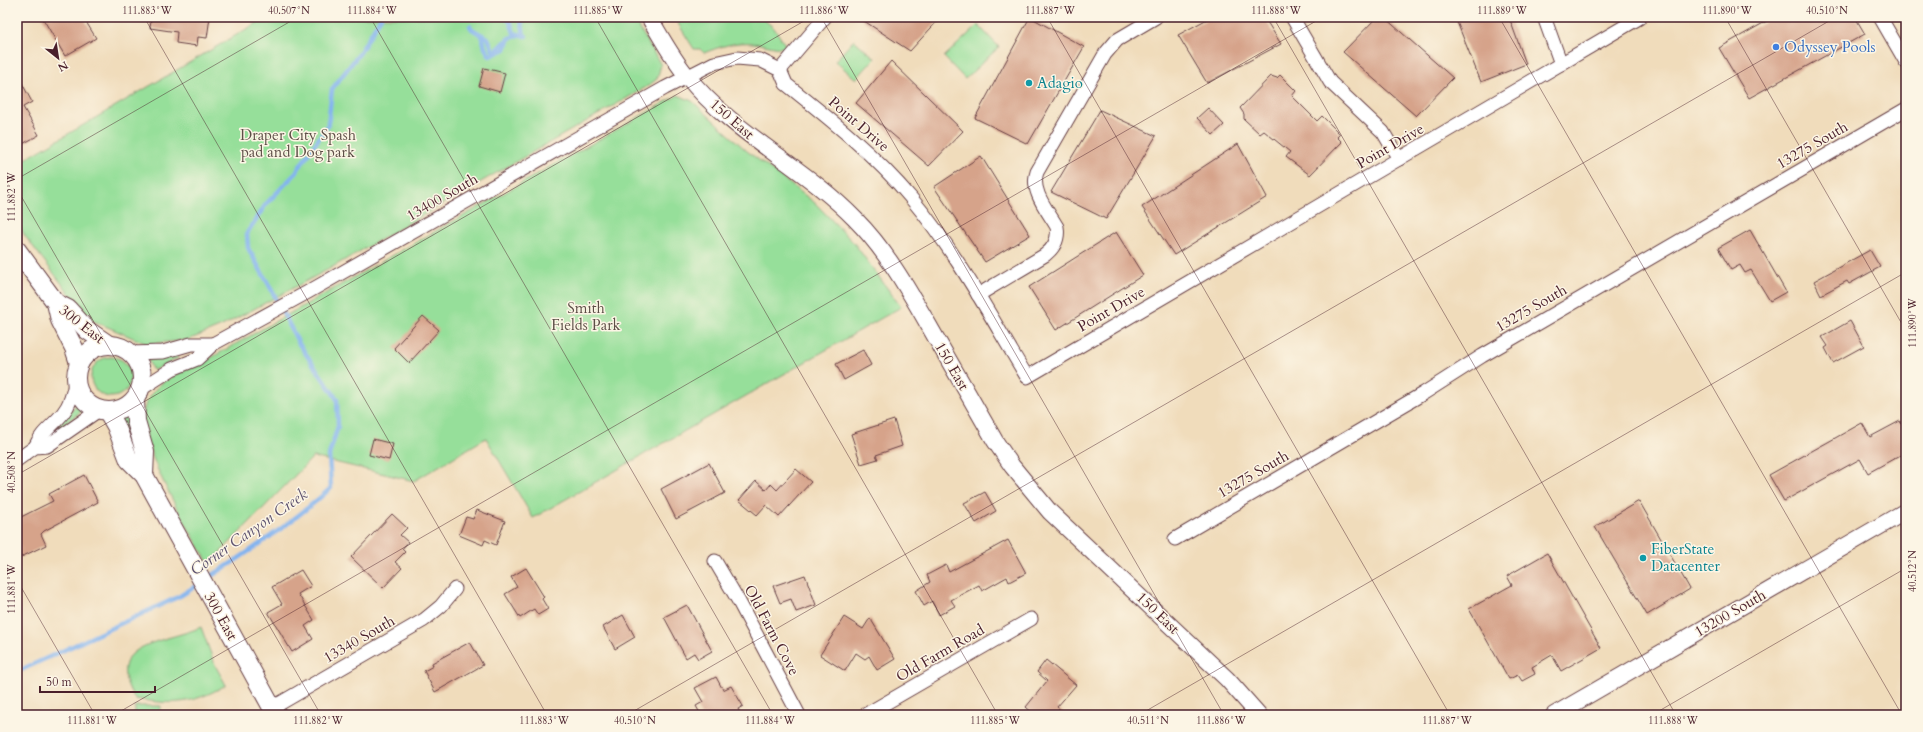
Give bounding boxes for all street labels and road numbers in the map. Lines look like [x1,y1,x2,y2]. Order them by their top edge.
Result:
street label: Point Drive [824,92,894,156]
street label: 150 East [706,94,759,144]
street label: 13275 South [1773,116,1852,173]
street label: Point Drive [1353,119,1428,173]
street label: 13400 South [403,168,482,225]
street label: 13275 South [1492,279,1571,336]
street label: Point Drive [1074,282,1149,336]
street label: 300 East [55,300,109,348]
street label: 150 East [930,338,974,394]
street label: 13275 South [1214,445,1293,502]
street label: Old Farm Cove [740,581,804,679]
street label: 13200 South [1691,584,1770,641]
street label: 300 East [200,588,243,644]
street label: 150 East [1132,588,1184,639]
street label: 13340 South [320,610,399,667]
street label: Old Farm Road [892,620,988,686]

